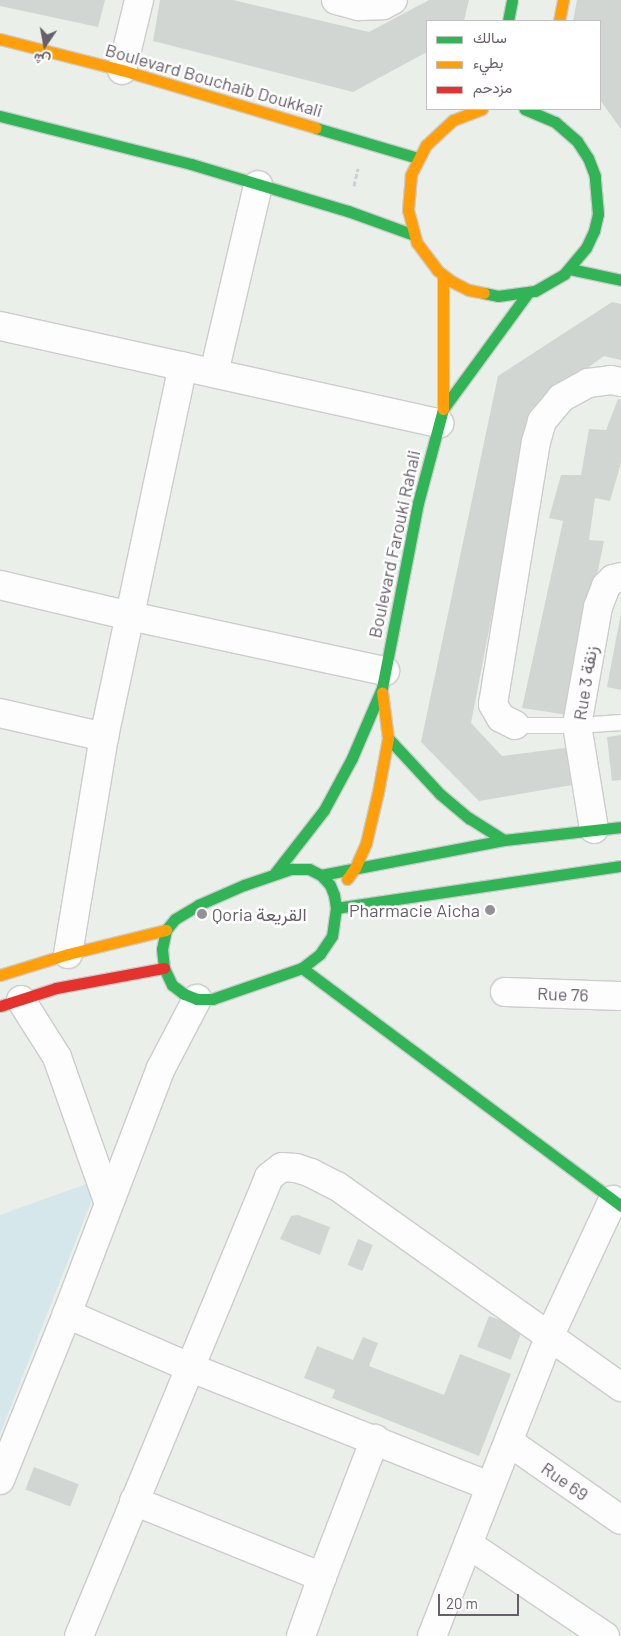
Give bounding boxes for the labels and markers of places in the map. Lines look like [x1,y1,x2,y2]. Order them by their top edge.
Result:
place label: Pharmacie Aicha [349,899,480,921]
place label: Qoria القريعة [212,903,307,925]
marker: Pharmacie Aicha [484,904,496,916]
marker: Qoria القريعة [196,908,208,920]

